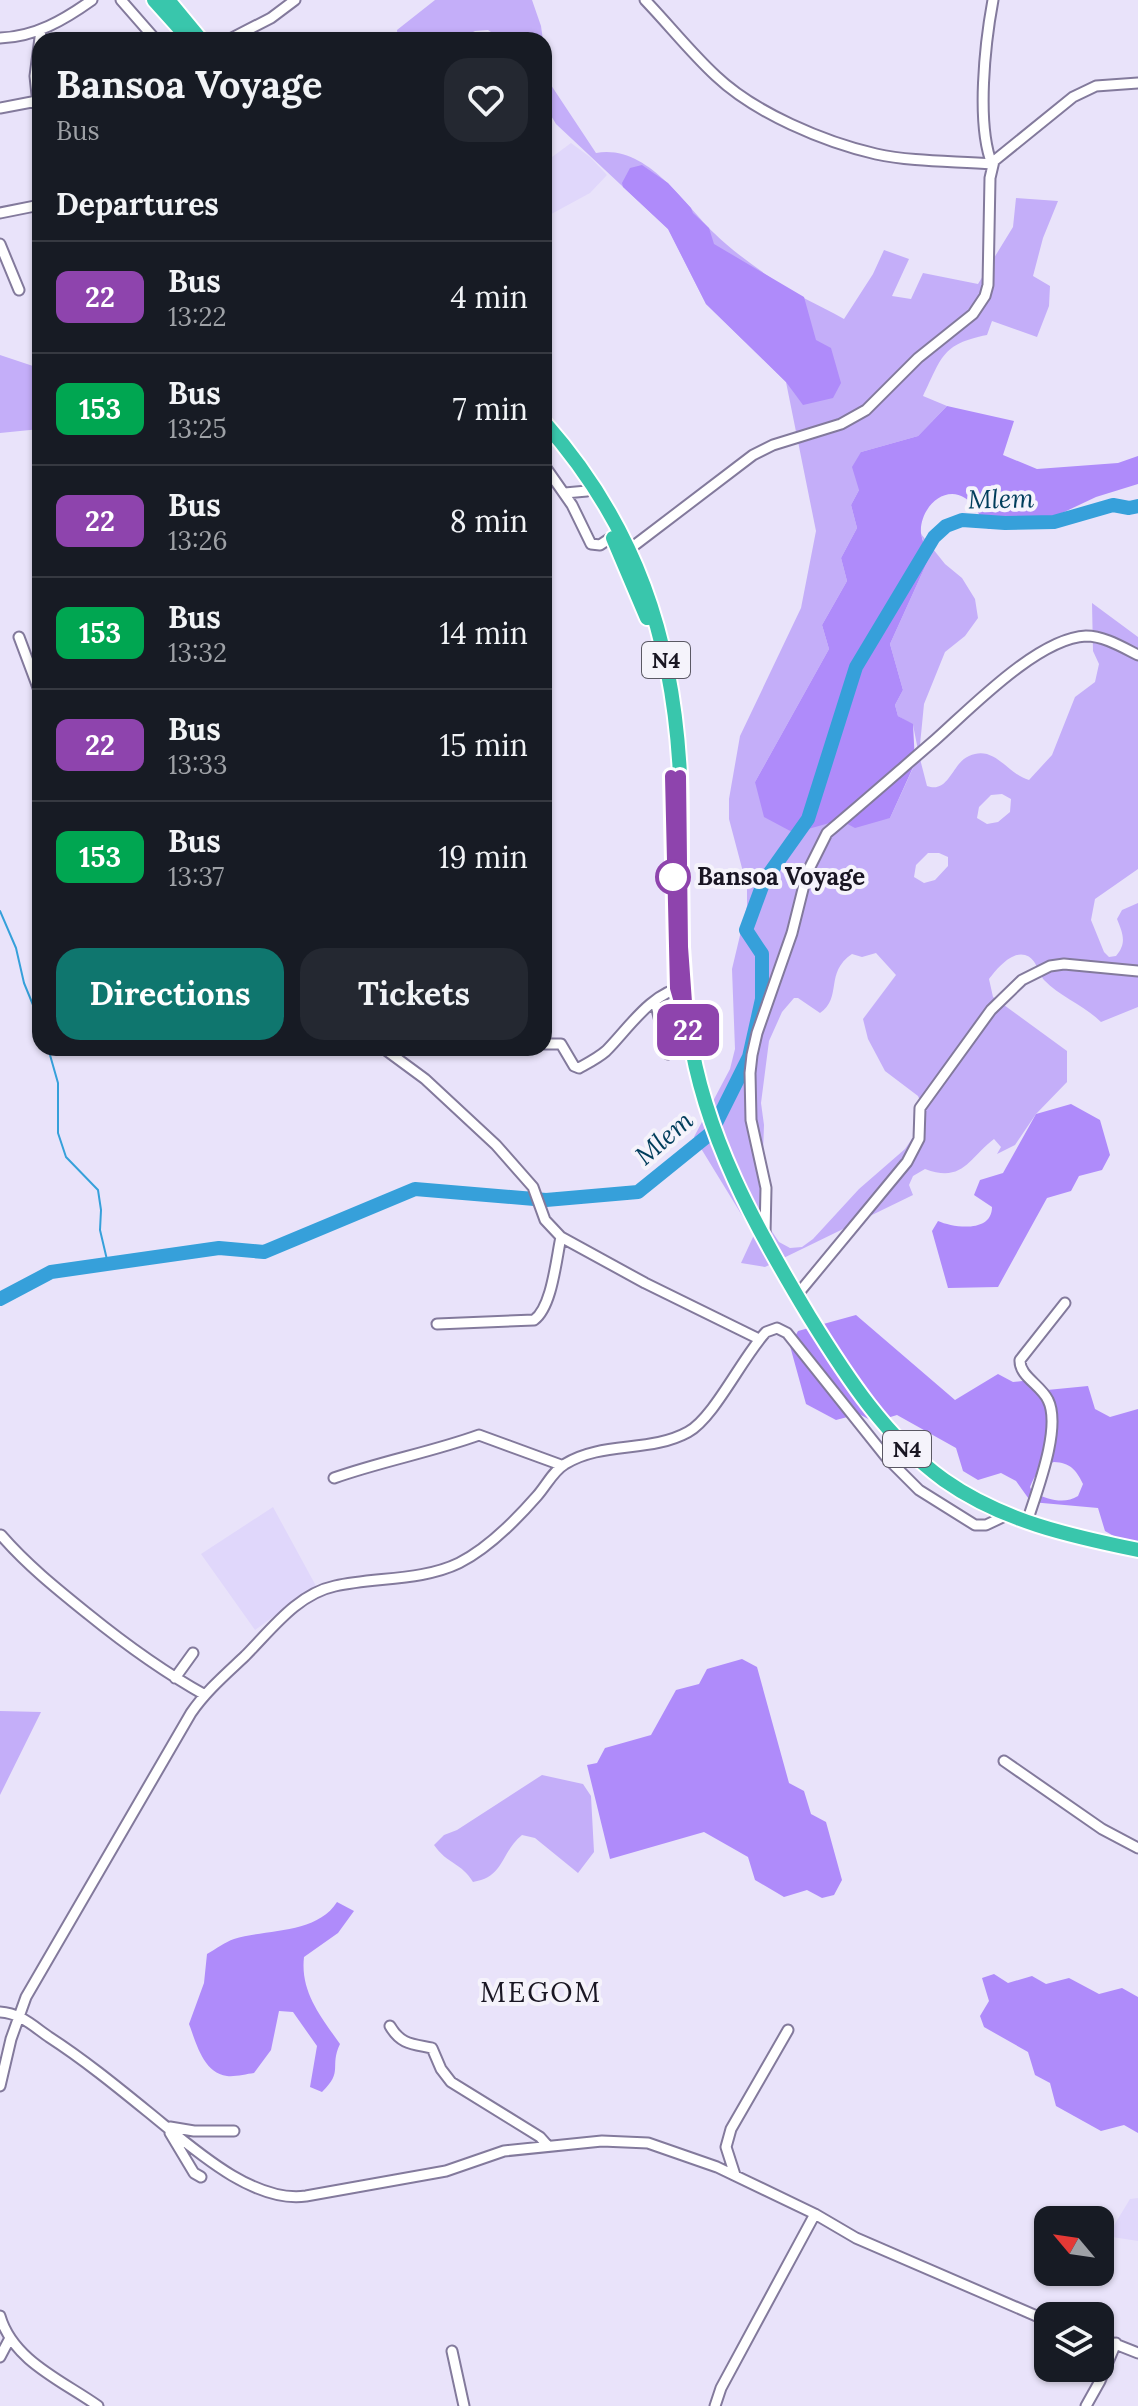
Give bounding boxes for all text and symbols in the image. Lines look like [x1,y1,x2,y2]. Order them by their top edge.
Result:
button: heart [444,58,528,142]
text: Bansoa Voyage [56,60,322,108]
text: Bus [56,114,100,147]
text: Departures [56,185,219,223]
text: Bus [168,262,221,300]
text: 4 min [450,278,528,316]
text: 22 [85,279,115,315]
text: 13:22 [168,300,226,333]
text: Bus [168,374,221,412]
text: 7 min [453,390,528,428]
text: 153 [79,391,121,427]
text: 13:25 [168,412,227,445]
water label: Mlem [968,481,1035,516]
text: Bus [168,486,221,524]
text: 8 min [450,502,528,540]
text: 22 [85,503,115,539]
text: 13:26 [168,524,227,557]
text: Bus [168,598,221,636]
text: 14 min [439,614,528,652]
text: 153 [79,615,121,651]
text: 13:32 [168,636,227,669]
road number: N4 [642,642,690,678]
text: Bus [168,710,221,748]
text: 15 min [439,726,528,764]
text: 22 [85,727,115,763]
text: 13:33 [168,748,227,781]
text: Bus [168,822,221,860]
text: 19 min [438,838,528,876]
text: 153 [79,839,121,875]
text: 13:37 [168,860,224,893]
marker: Bansoa Voyage [656,860,690,894]
place label: Bansoa Voyage [697,861,865,892]
button: Directions [56,948,284,1040]
button: Tickets [300,948,528,1040]
line badge: 22 [652,1004,724,1056]
text: 22 [673,1012,703,1048]
water label: Mlem [628,1103,700,1172]
road number: N4 [883,1431,931,1467]
district label: MEGOM [480,1974,602,2010]
north arrow [1034,2206,1114,2286]
map controls [1034,2206,1114,2382]
button: layers [1034,2302,1114,2382]

